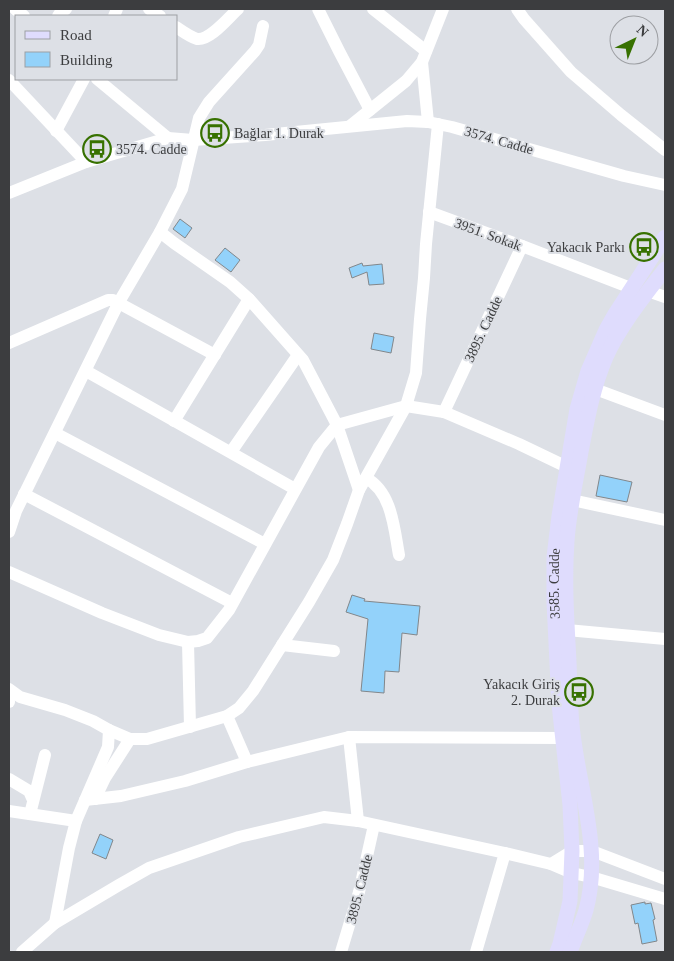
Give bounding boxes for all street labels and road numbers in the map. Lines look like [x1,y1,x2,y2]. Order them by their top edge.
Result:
street label: 3574. Cadde [463,124,535,157]
street label: 3951. Sokak [452,215,523,253]
street label: 3895. Cadde [462,294,505,364]
street label: 3585. Cadde [547,547,563,619]
street label: 3895. Cadde [344,853,375,925]

